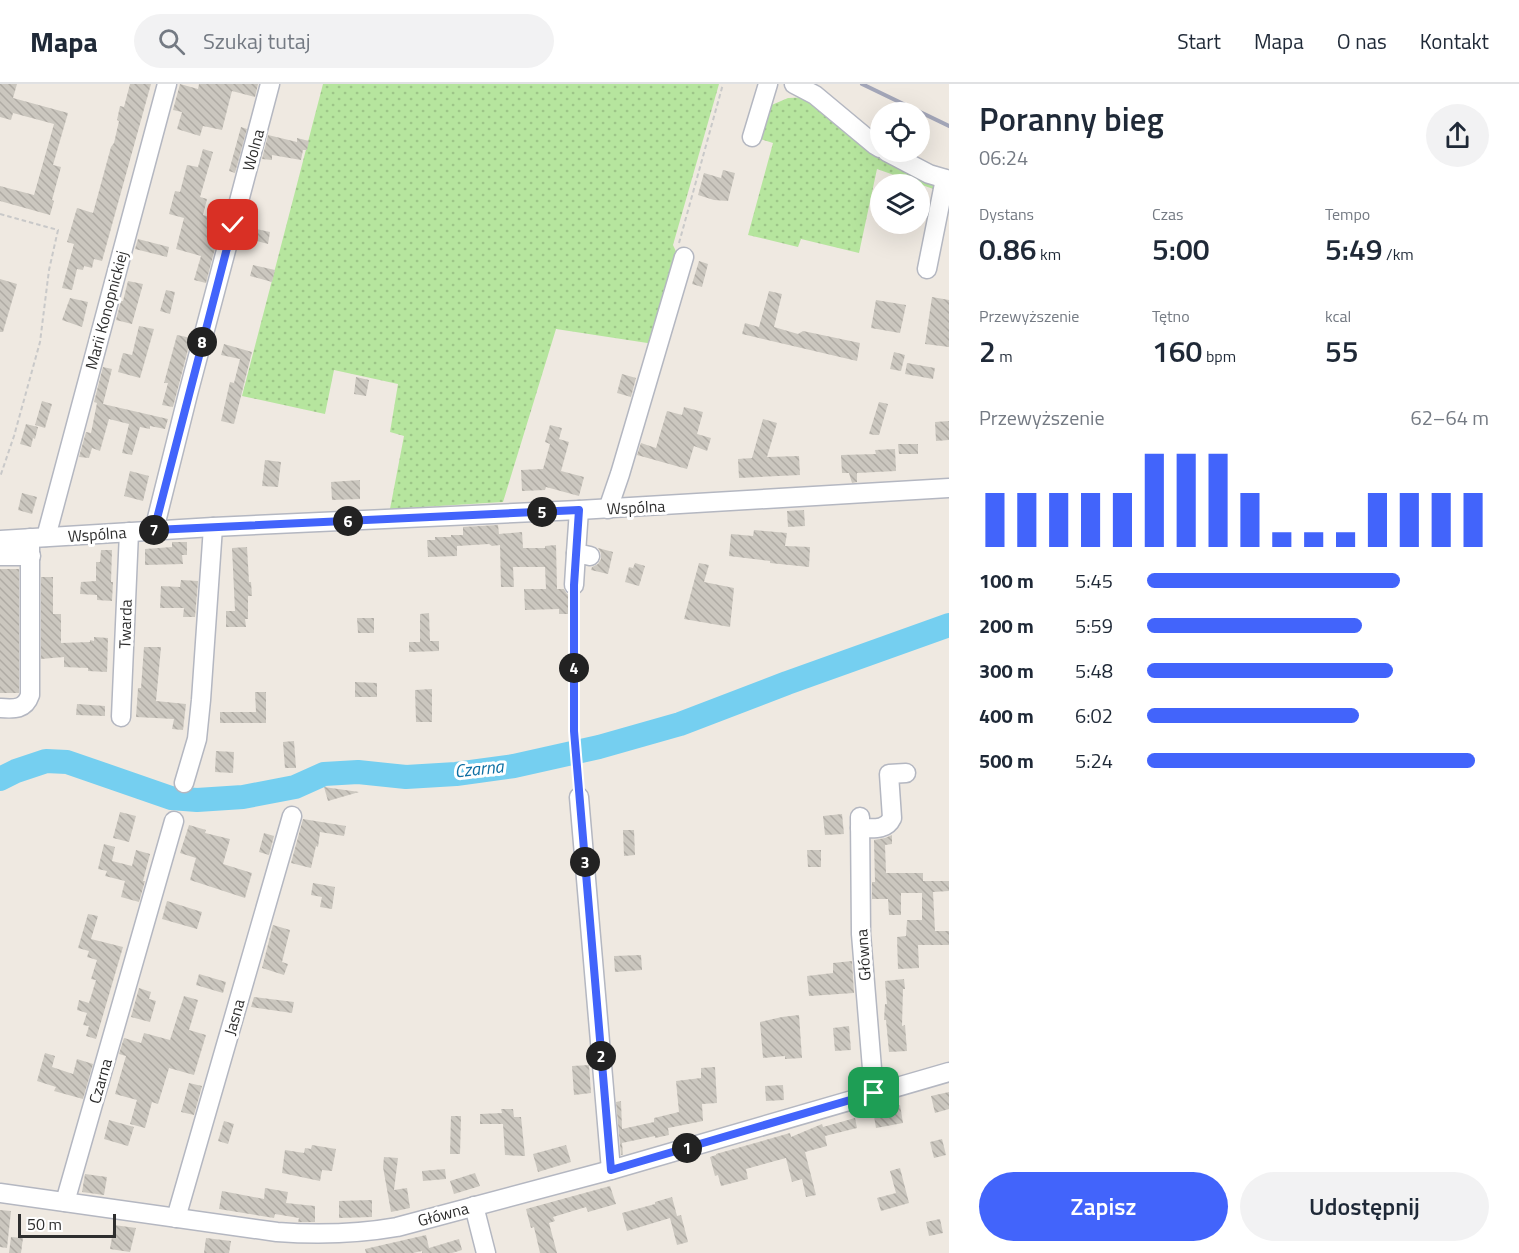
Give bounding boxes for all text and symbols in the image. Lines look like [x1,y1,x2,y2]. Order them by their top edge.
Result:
search box [134,14,554,68]
text: Mapa [30,20,98,63]
text: Szukaj tutaj [203,24,311,58]
icon: search [155,25,188,58]
text: Start [1177,25,1221,57]
text: Mapa [1254,25,1304,57]
text: O nas [1337,25,1387,57]
text: Kontakt [1420,25,1489,57]
text: Poranny bieg [979,94,1164,144]
map controls [870,102,930,234]
button: locate [870,102,930,162]
button: share [1426,104,1489,167]
street label: Wolna [236,126,270,174]
text: 06:24 [979,142,1028,173]
button: layers [870,174,930,234]
pin [207,199,258,250]
text: Dystans [979,202,1034,226]
text: Czas [1152,202,1183,226]
text: Tempo [1325,202,1370,226]
icon: check [216,208,249,241]
text: 0.86 [979,226,1037,272]
text: 5:00 [1152,226,1210,272]
text: 5:49 [1325,226,1383,272]
text: km [1037,242,1061,266]
text: /km [1383,242,1414,266]
street label: Marii Konopnickiej [79,248,133,372]
text: Przewyższenie [979,304,1079,328]
text: Tętno [1152,304,1190,328]
text: kcal [1325,304,1351,328]
pin: 8 [187,327,217,357]
text: 2 [979,328,996,374]
text: 160 [1152,328,1202,374]
text: 55 [1325,328,1359,374]
text: 8 [198,330,206,354]
text: m [996,344,1013,368]
text: bpm [1202,344,1236,368]
text: Przewyższenie [979,402,1104,433]
text: 62–64 m [1410,402,1489,433]
street label: Wspólna [606,493,666,521]
pin: 5 [527,497,557,527]
text: 5 [538,500,546,524]
pin: 6 [333,506,363,536]
text: 6 [344,509,352,533]
pin: 7 [139,515,169,545]
text: 7 [150,518,158,542]
street label: Wspólna [67,520,127,548]
text: 100 m [979,565,1034,596]
text: 5:45 [1075,565,1113,596]
street label: Twarda [112,599,138,649]
text: 200 m [979,610,1034,641]
text: 5:59 [1075,610,1113,641]
pin: 4 [559,653,589,683]
text: 300 m [979,655,1034,686]
text: 5:48 [1075,655,1113,686]
text: 4 [570,656,578,680]
text: 400 m [979,700,1034,731]
text: 6:02 [1075,700,1113,731]
text: 500 m [979,745,1034,776]
text: 5:24 [1075,745,1113,776]
water label: Czarna [453,752,506,784]
pin: 3 [570,847,600,877]
text: 3 [581,850,589,874]
street label: Główna [849,928,877,982]
street label: Jasna [217,996,251,1038]
pin: 2 [586,1041,616,1071]
text: 2 [597,1044,605,1068]
street label: Czarna [82,1056,118,1106]
pin [848,1067,899,1118]
icon: arrive [857,1076,890,1109]
pin: 1 [672,1133,702,1163]
text: 1 [683,1136,691,1160]
button: Zapisz [979,1172,1228,1241]
button: Udostępnij [1240,1172,1489,1241]
street label: Główna [415,1196,471,1232]
scale bar [18,1211,116,1238]
text: 50 m [27,1212,62,1236]

